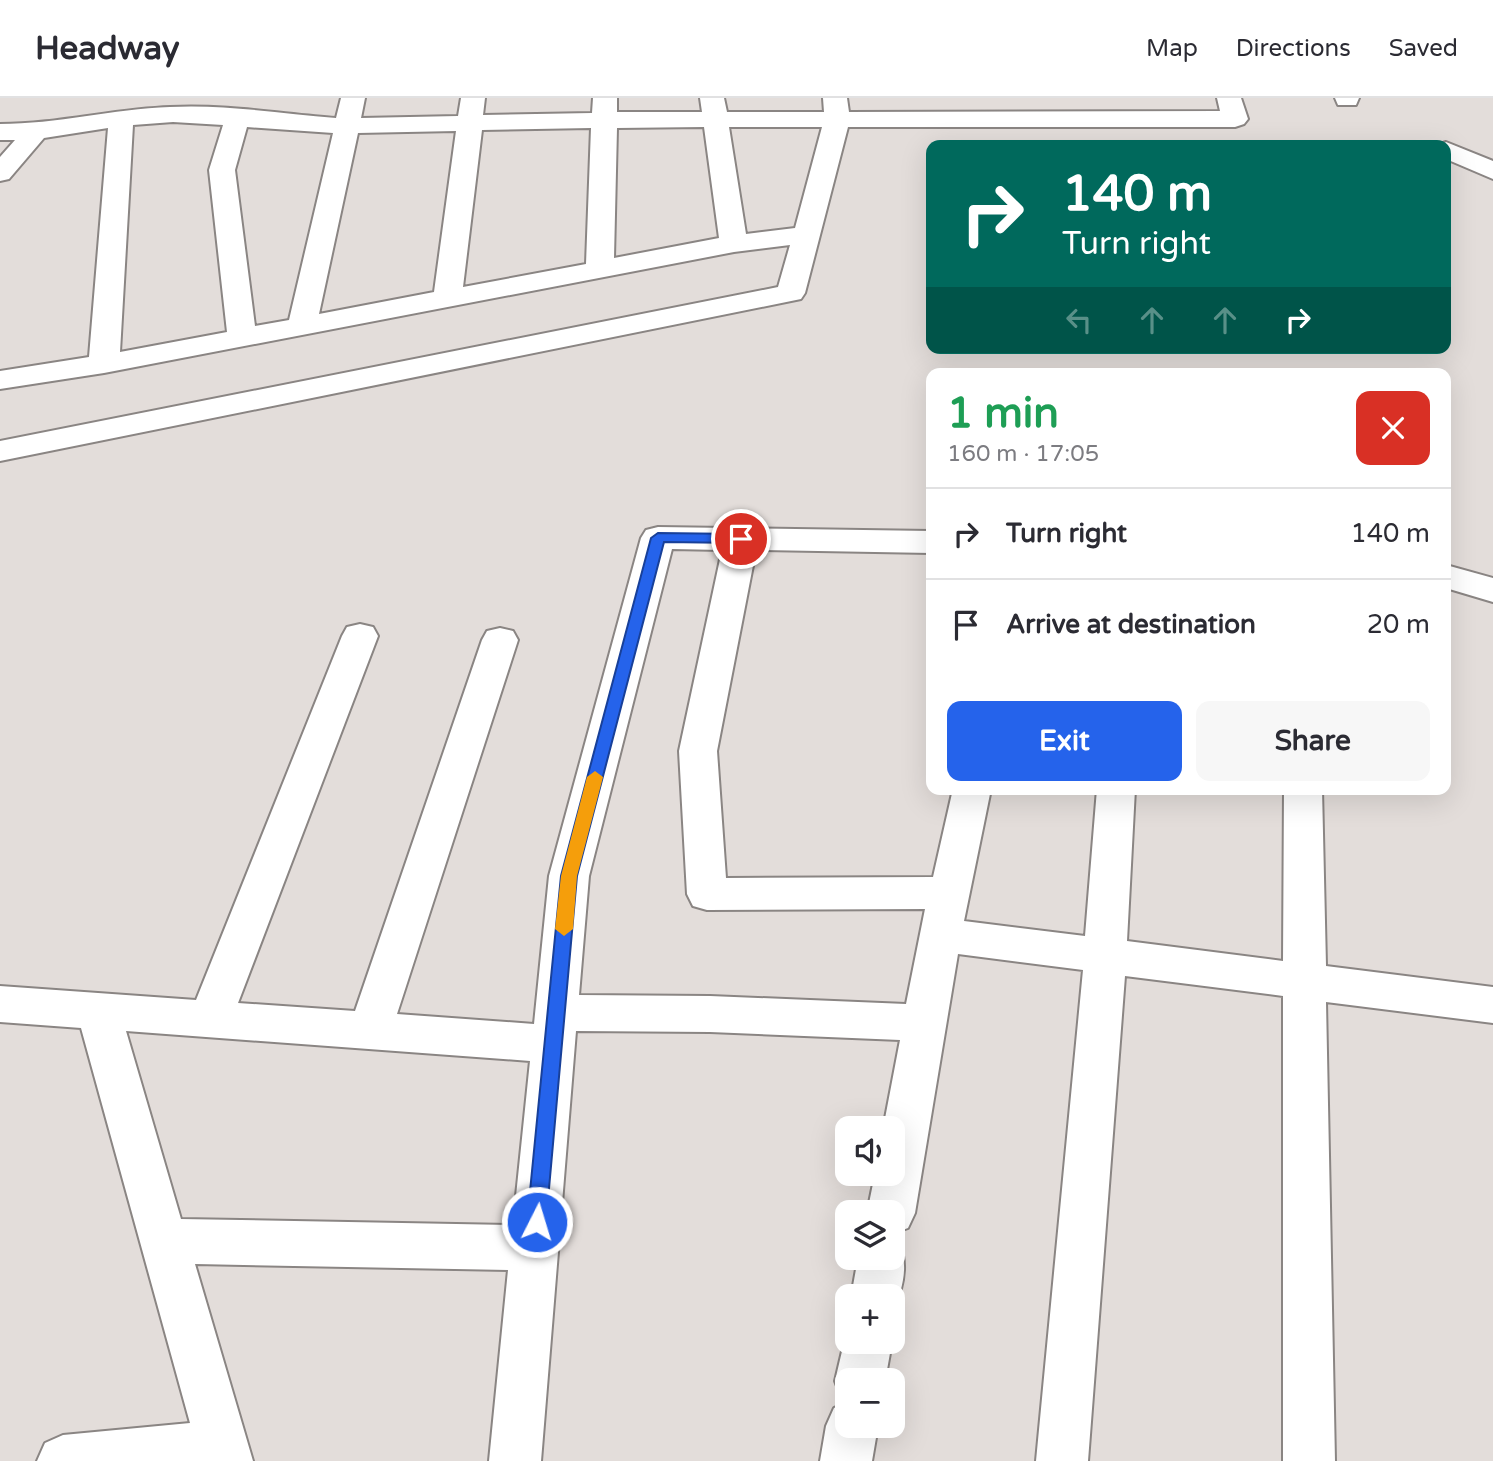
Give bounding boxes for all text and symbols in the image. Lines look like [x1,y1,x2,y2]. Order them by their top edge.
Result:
text: Headway [35,29,179,68]
text: Map [1146,34,1198,63]
text: Directions [1236,34,1351,63]
text: Saved [1389,34,1458,63]
text: 140 m [1062,165,1212,224]
icon: right [947,168,1038,259]
text: Turn right [1062,225,1211,263]
icon: left [1060,301,1098,339]
icon: ahead [1133,301,1171,339]
icon: ahead [1206,301,1244,339]
icon: right [1279,301,1317,339]
text: 1 min [947,388,1059,439]
button: close [1356,391,1430,465]
text: 160 m · 17:05 [947,440,1099,468]
pin [711,509,771,569]
icon: right [947,515,985,553]
text: Turn right [1006,518,1127,549]
text: 140 m [1350,518,1430,549]
icon: arrive [722,520,760,558]
icon: arrive [947,606,985,644]
text: Arrive at destination [1006,609,1256,640]
text: 20 m [1367,609,1430,640]
button: Exit [947,701,1182,781]
button: Share [1196,701,1430,781]
map controls [835,1116,905,1438]
button: sound [835,1116,905,1186]
position arrow [500,1185,574,1259]
button: layers [835,1200,905,1270]
button: + [835,1284,905,1354]
button: − [835,1368,905,1438]

